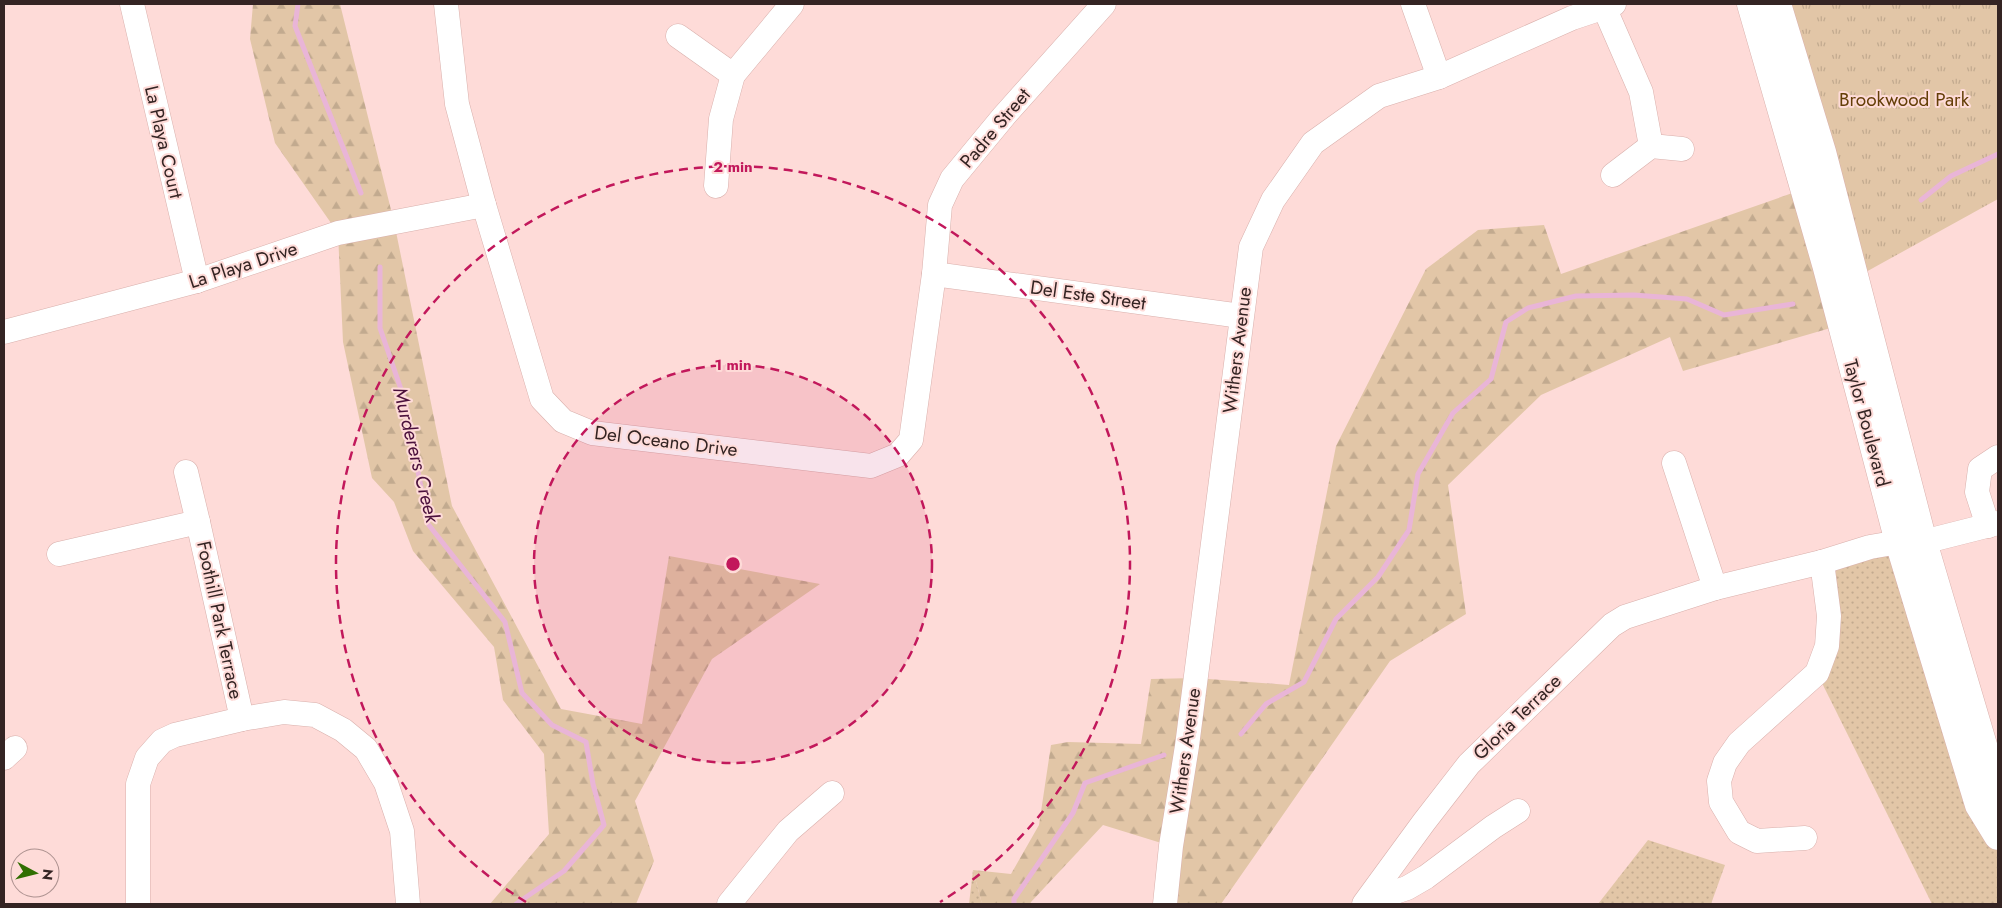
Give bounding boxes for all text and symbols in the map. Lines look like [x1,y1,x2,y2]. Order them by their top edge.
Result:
street label: Padre Street [954,82,1037,174]
street label: La Playa Court [138,83,190,201]
park label: Brookwood Park [1839,86,1970,113]
text: 2 min [713,156,753,178]
street label: La Playa Drive [185,235,301,295]
street label: Del Este Street [1029,274,1148,317]
street label: Withers Avenue [1216,285,1258,415]
text: 1 min [714,354,752,376]
street label: Taylor Boulevard [1837,356,1897,490]
water label: Murderers Creek [385,384,447,527]
street label: Del Oceano Drive [593,419,739,463]
street label: Foothill Park Terrace [190,538,250,702]
centre of rings [724,555,742,573]
street label: Gloria Terrace [1467,668,1567,766]
street label: Withers Avenue [1163,686,1207,816]
north arrow [10,848,60,898]
text: N [37,868,59,881]

